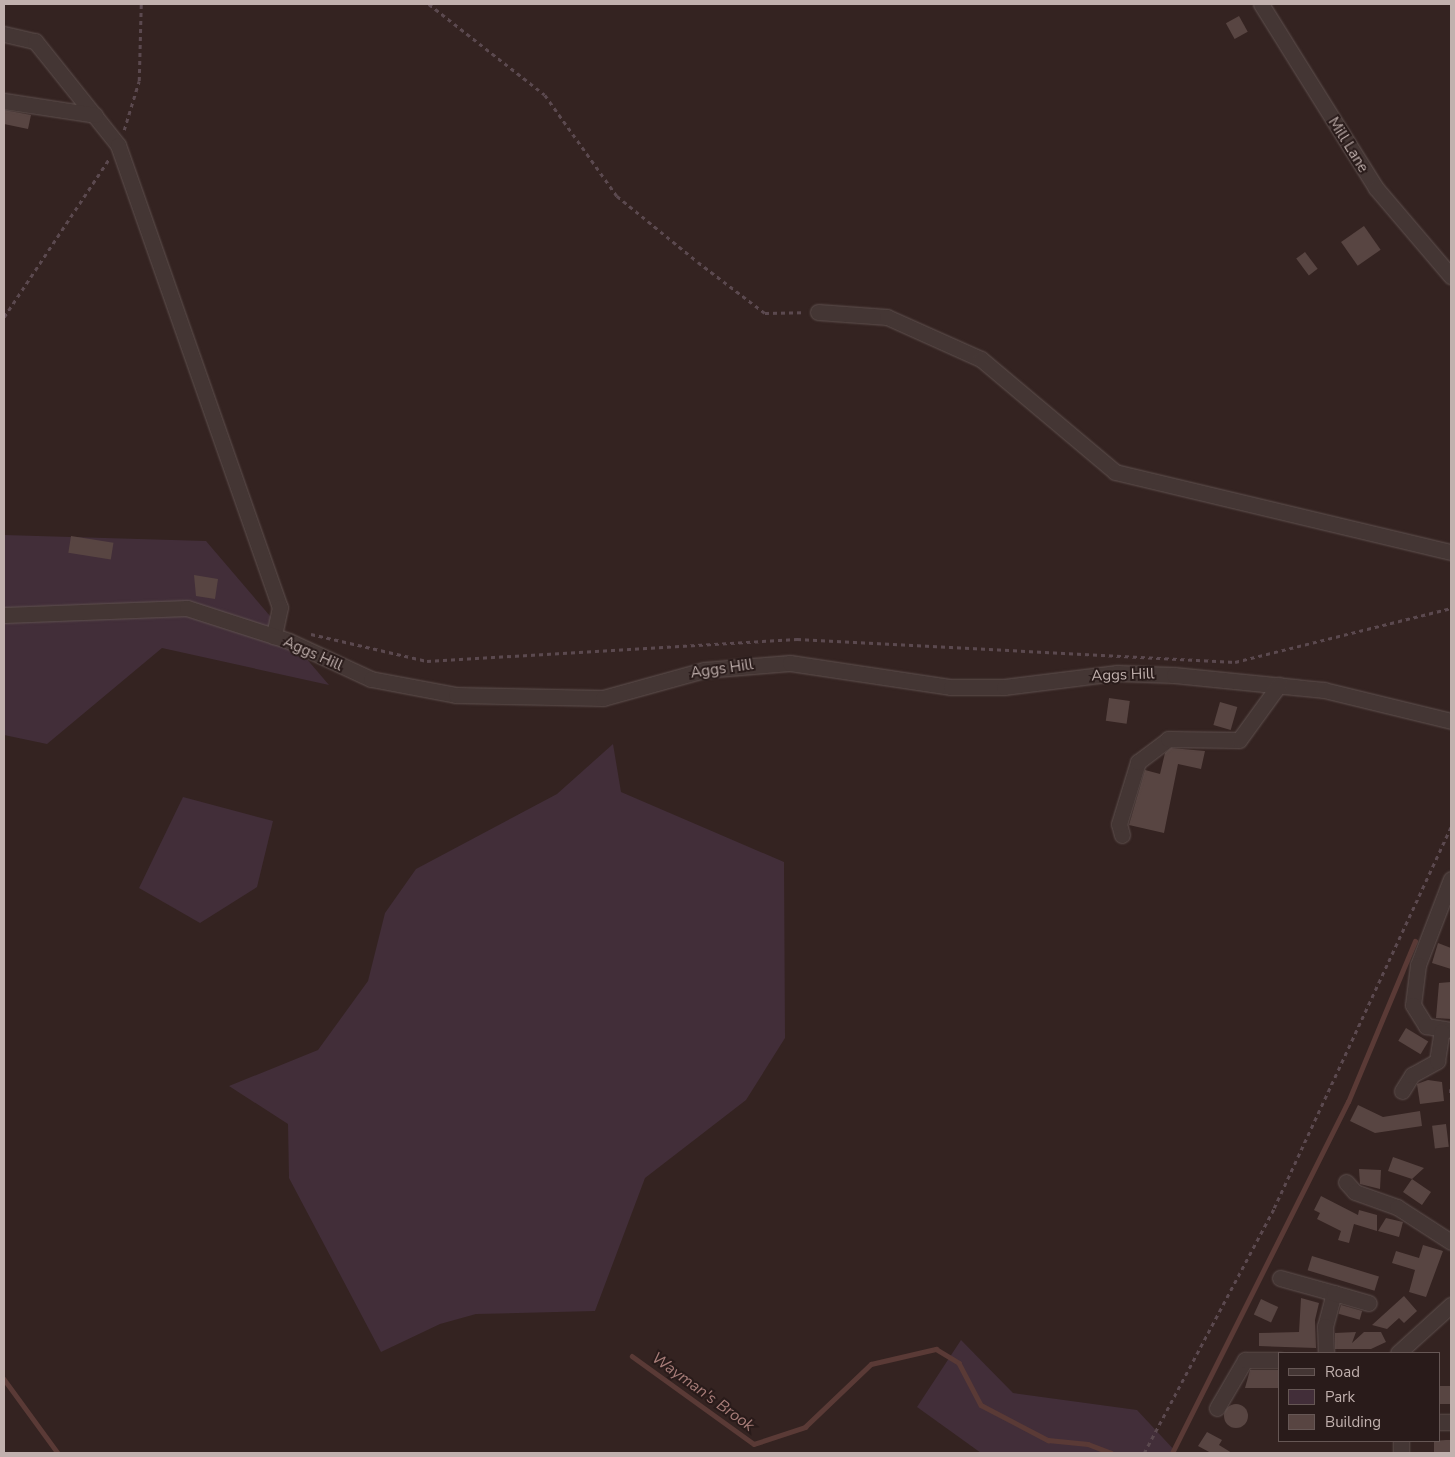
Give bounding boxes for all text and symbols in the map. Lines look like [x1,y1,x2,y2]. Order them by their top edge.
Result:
street label: Mill Lane [1324,114,1372,176]
street label: Aggs Hill [280,633,346,675]
street label: Aggs Hill [689,656,755,682]
street label: Aggs Hill [1091,665,1155,685]
water label: Wayman's Brook [648,1348,758,1436]
legend [1278,1352,1440,1442]
text: Road [1325,1362,1360,1382]
text: Park [1325,1387,1355,1407]
text: Building [1325,1412,1381,1432]

